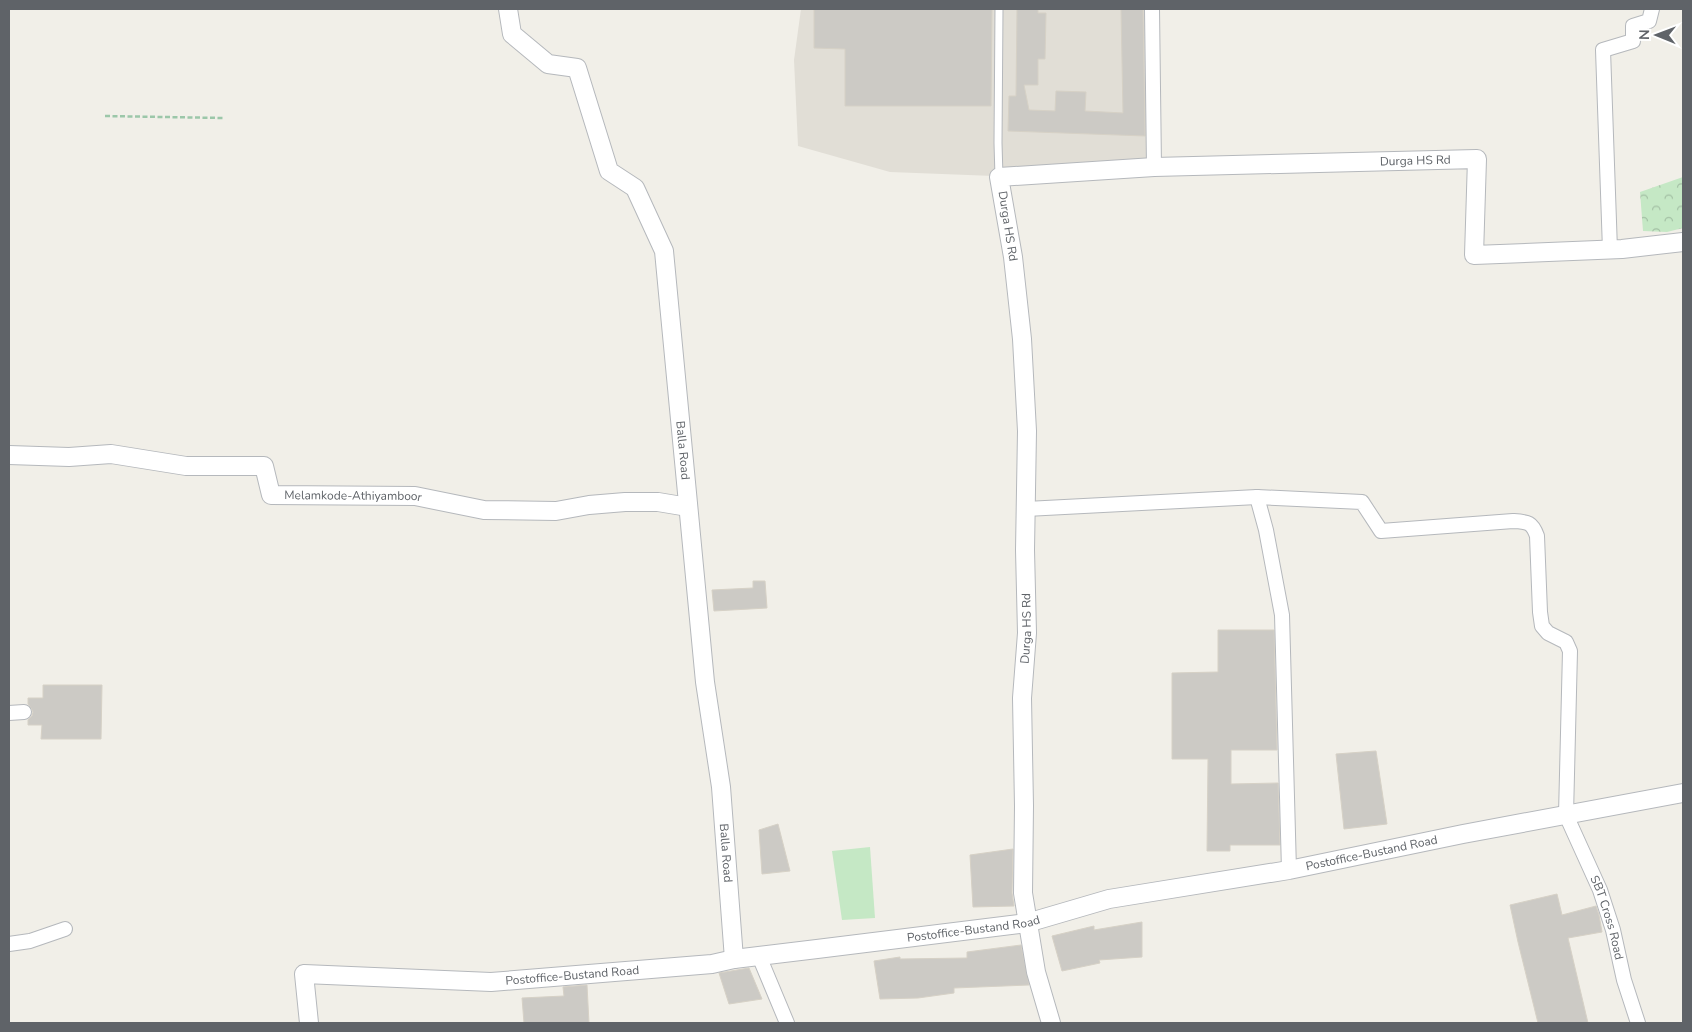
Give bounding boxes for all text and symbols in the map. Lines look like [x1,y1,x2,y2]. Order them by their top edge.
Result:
north arrow [1632,10,1682,60]
text: N [1635,29,1654,40]
street label: Durga HS Rd [1380,152,1451,169]
street label: Durga HS Rd [995,190,1021,262]
street label: Balla Road [672,420,694,481]
street label: Melamkode-Athiyamboor [284,487,424,505]
street label: Durga HS Rd [1017,593,1035,664]
street label: Balla Road [716,823,736,883]
street label: Postoffice-Bustand Road [1304,831,1439,874]
street label: SBT Cross Road [1586,873,1627,961]
street label: Postoffice-Bustand Road [906,912,1042,946]
street label: Postoffice-Bustand Road [505,962,640,989]

